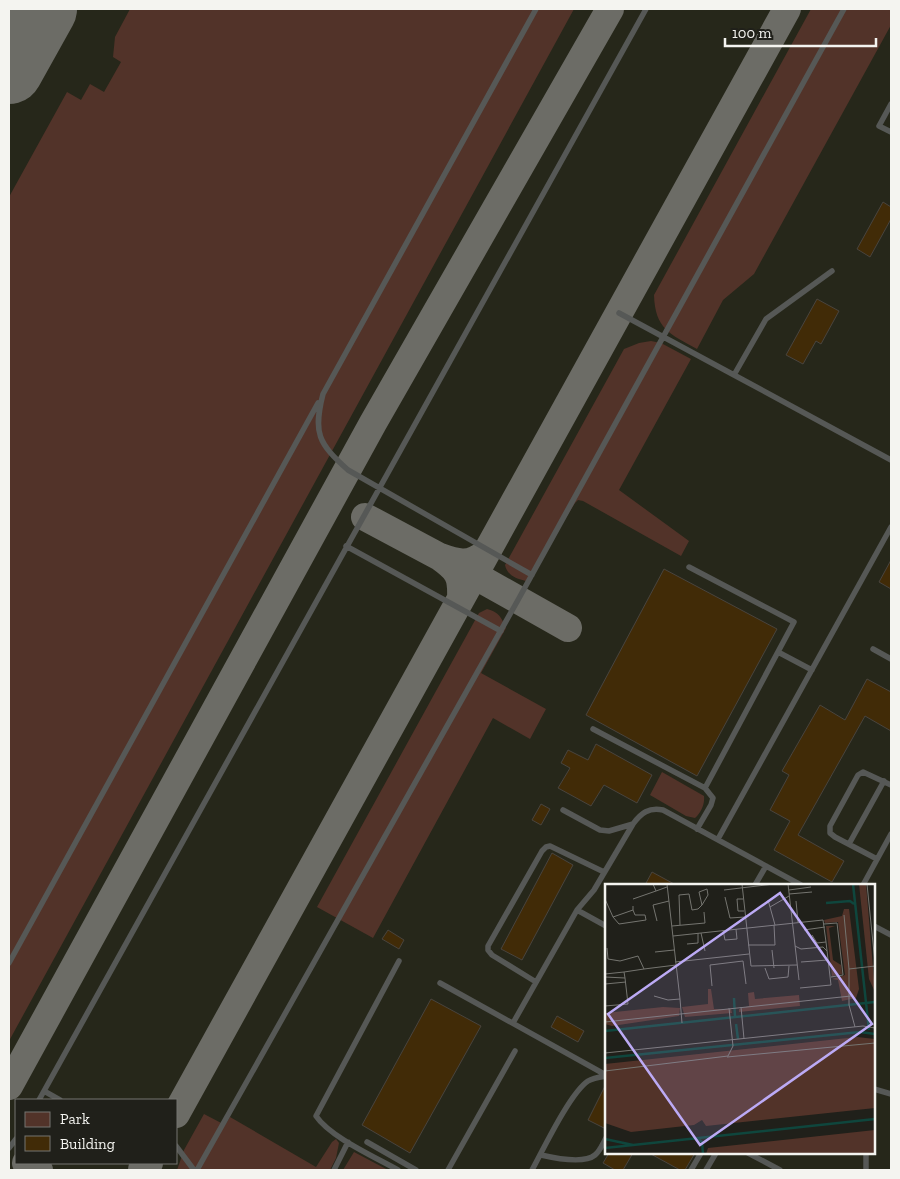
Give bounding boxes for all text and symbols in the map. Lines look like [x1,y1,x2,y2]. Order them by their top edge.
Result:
scale bar [725,15,876,47]
text: 100 m [732,24,771,42]
inset map [605,884,875,1154]
legend [15,1099,178,1164]
text: Park [60,1110,90,1128]
text: Building [60,1135,115,1153]

